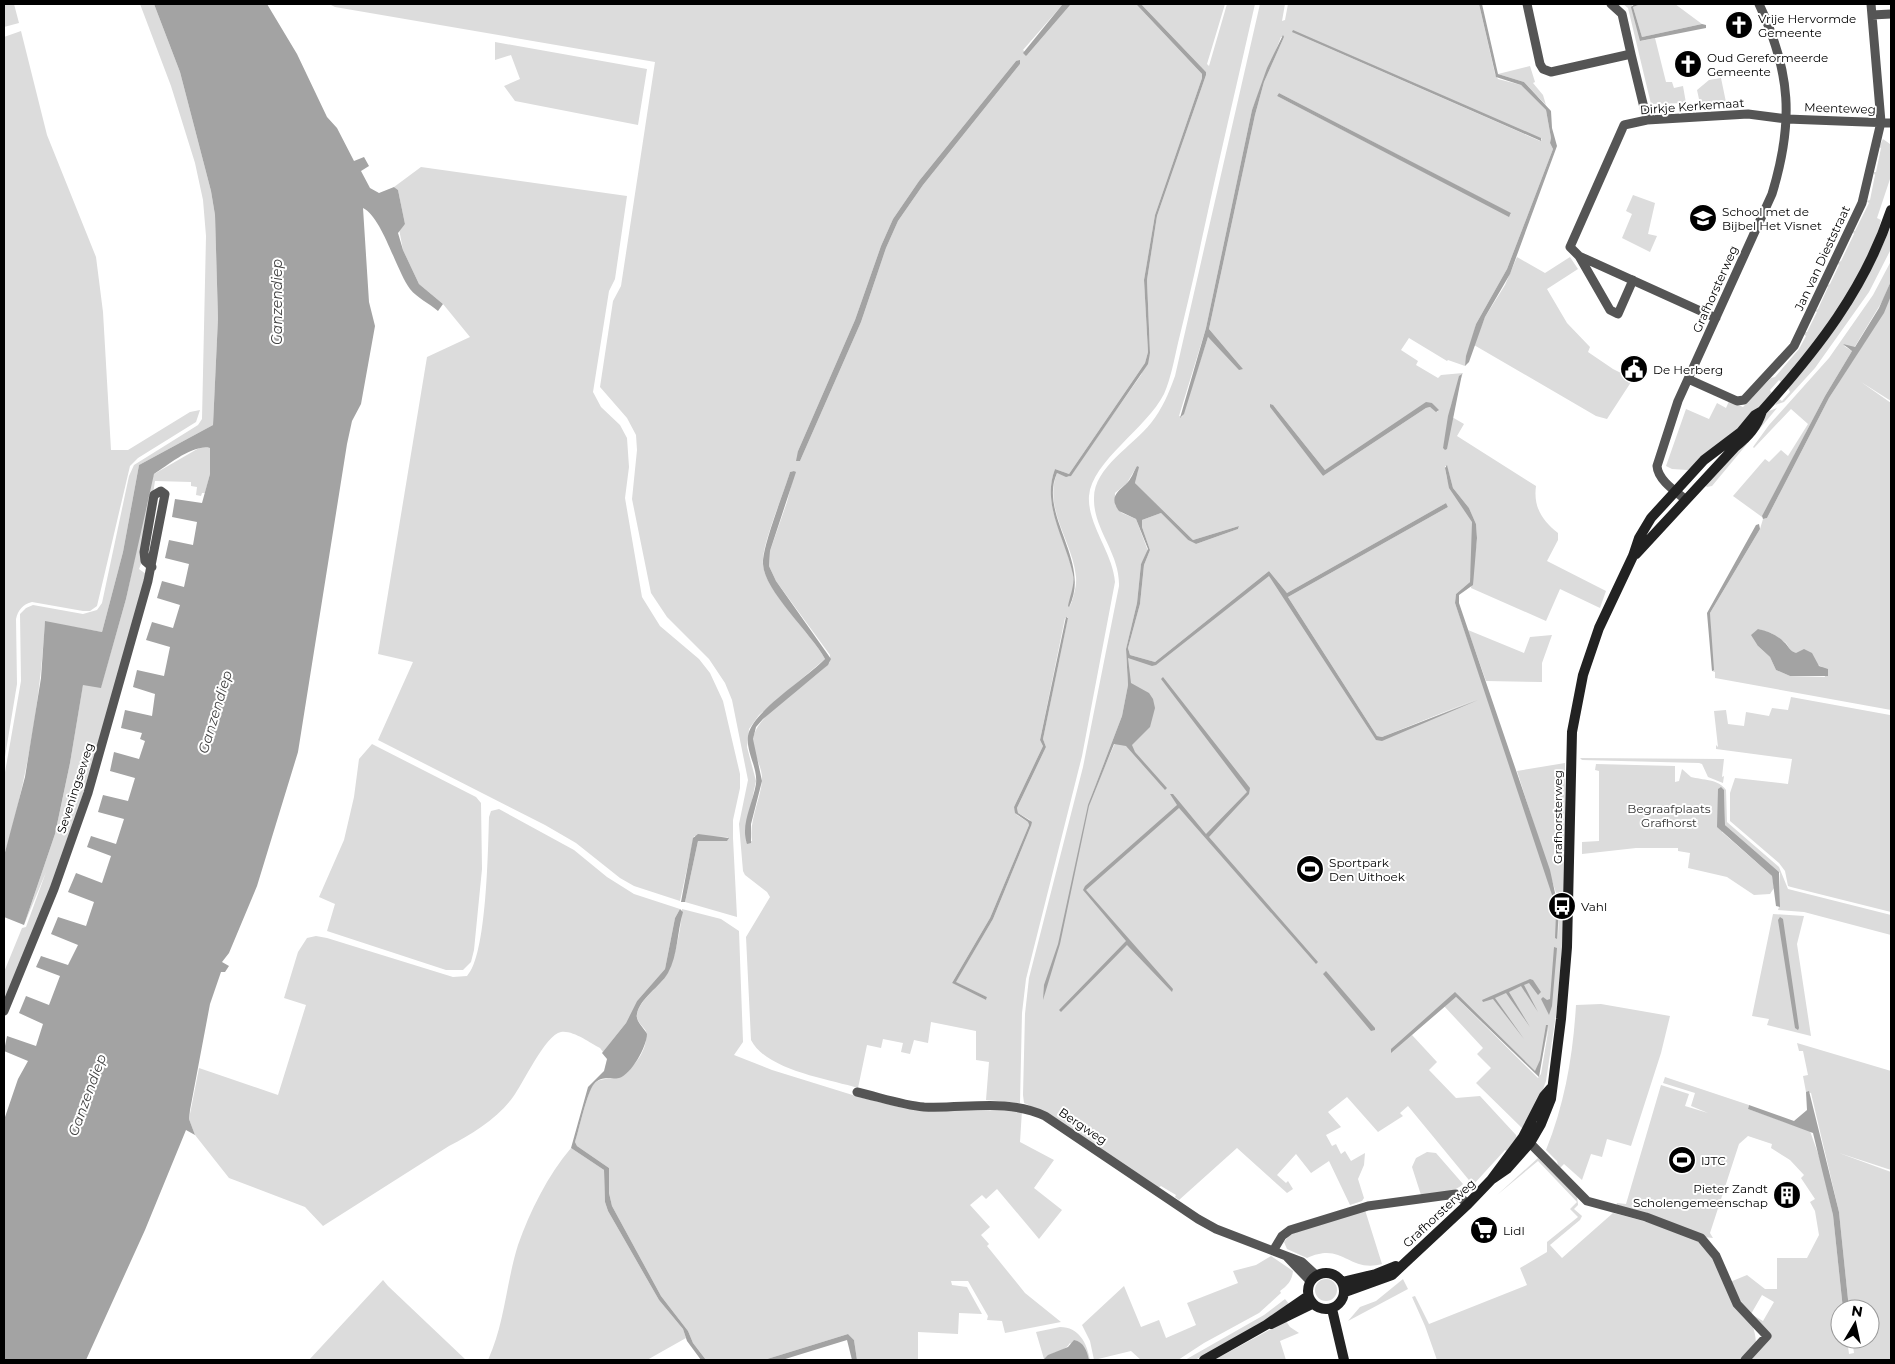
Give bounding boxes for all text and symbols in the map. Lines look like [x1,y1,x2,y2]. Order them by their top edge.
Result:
church icon: Vrije Hervormde Gemeente [1724,10,1754,40]
place label: Vrije Hervormde Gemeente [1758,11,1856,40]
church icon: Oud Gereformeerde Gemeente [1673,49,1703,79]
place label: Oud Gereformeerde Gemeente [1707,50,1828,79]
street label: Dirkje Kerkemaat [1639,95,1745,117]
street label: Meenteweg [1804,99,1876,117]
school or university icon: School met de Bijbel Het Visnet [1688,203,1718,233]
street label: Jan van Dieststraat [1791,203,1853,314]
place label: School met de Bijbel Het Visnet [1722,204,1822,233]
street label: Grafhorsterweg [1689,243,1741,335]
water label: Ganzendiep [268,259,286,345]
public building icon: De Herberg [1619,354,1649,384]
place label: De Herberg [1653,362,1723,377]
water label: Ganzendiep [194,668,236,756]
street label: Seveningseweg [53,741,97,835]
street label: Grafhorsterweg [1550,770,1565,864]
park label: Begraafplaats Grafhorst [1627,801,1711,830]
sports icon: Sportpark Den Uithoek [1295,854,1325,884]
place label: Sportpark Den Uithoek [1329,855,1406,884]
bus stop icon: Vahl [1547,891,1577,921]
place label: Vahl [1581,899,1607,914]
water label: Ganzendiep [64,1052,110,1138]
street label: Bergweg [1056,1104,1110,1148]
sports icon: IJTC [1667,1145,1697,1175]
place label: IJTC [1701,1153,1726,1168]
street label: Grafhorsterweg [1400,1176,1478,1250]
building icon: Pieter Zandt Scholengemeenschap [1772,1180,1802,1210]
place label: Pieter Zandt Scholengemeenschap [1633,1181,1768,1210]
supermarket icon: Lidl [1469,1215,1499,1245]
place label: Lidl [1503,1223,1525,1238]
north arrow [1830,1299,1880,1349]
text: N [1850,1301,1864,1321]

